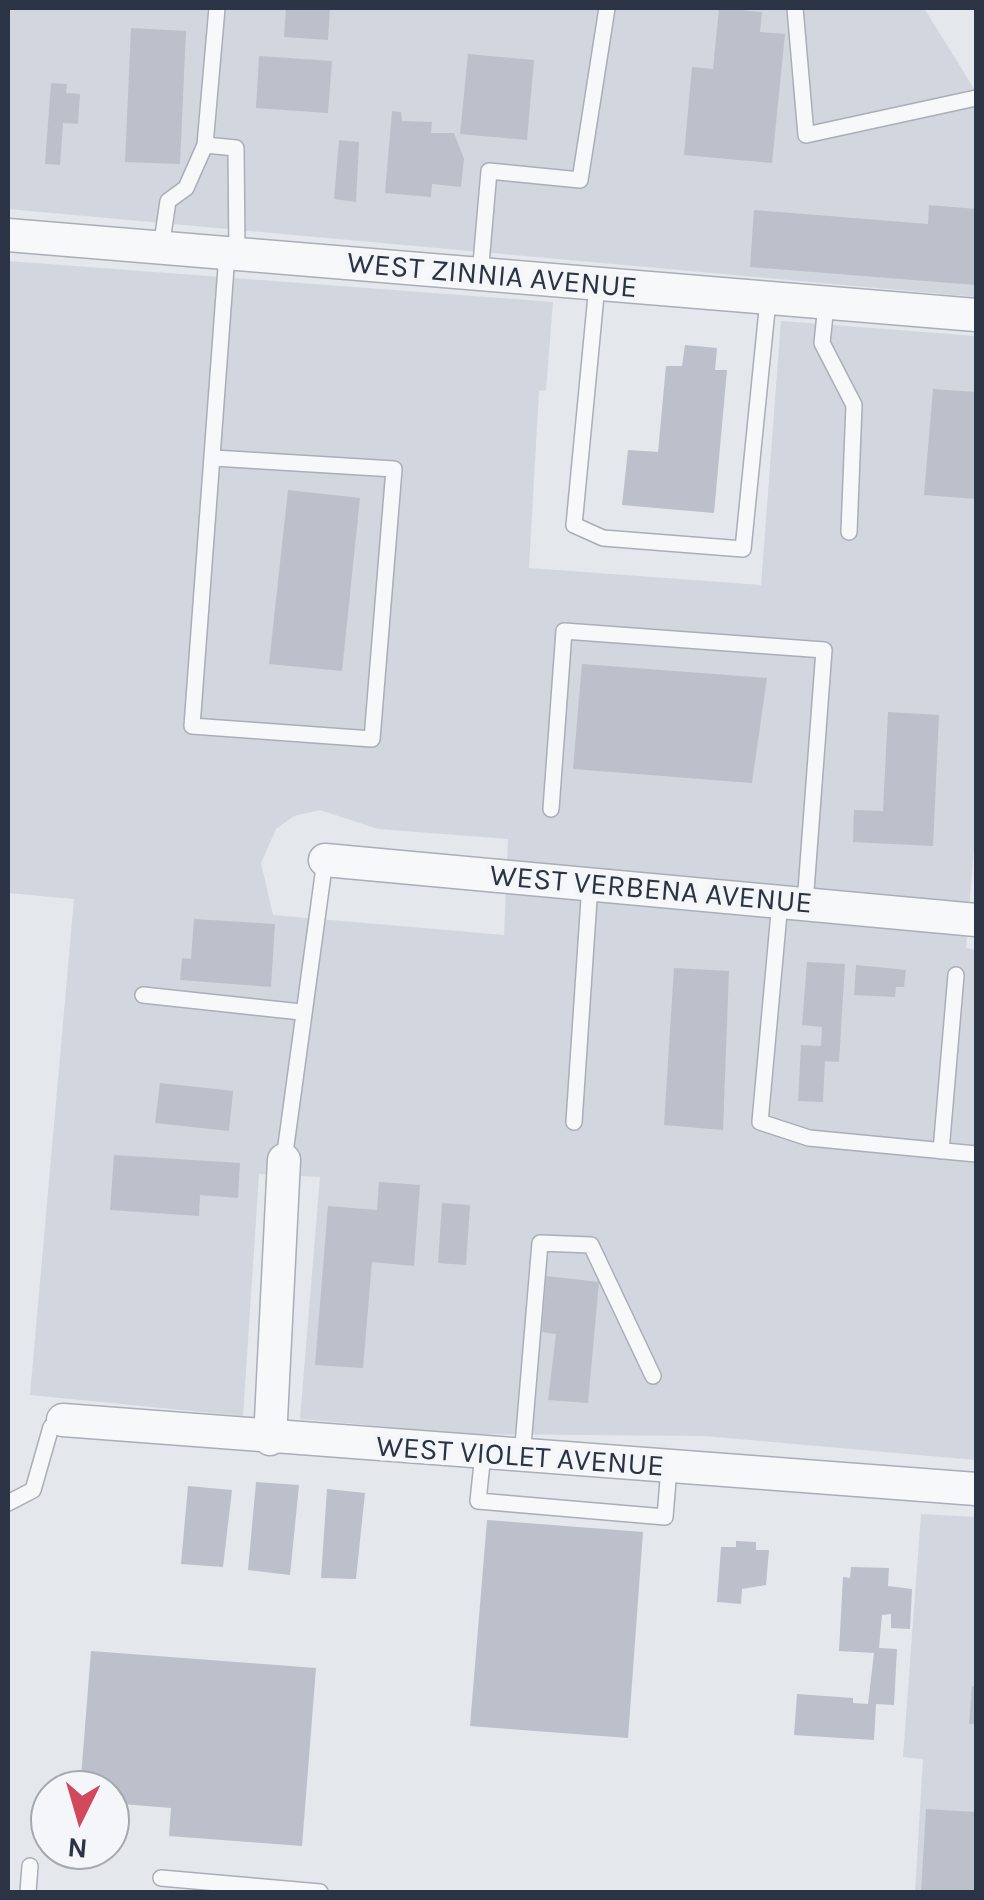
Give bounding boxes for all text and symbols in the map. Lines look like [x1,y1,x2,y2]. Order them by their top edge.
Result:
street label: WEST ZINNIA AVENUE [345,245,639,307]
street label: WEST VERBENA AVENUE [488,858,814,922]
street label: WEST VIOLET AVENUE [375,1429,665,1485]
north arrow [30,1770,130,1870]
text: N [66,1831,89,1866]

